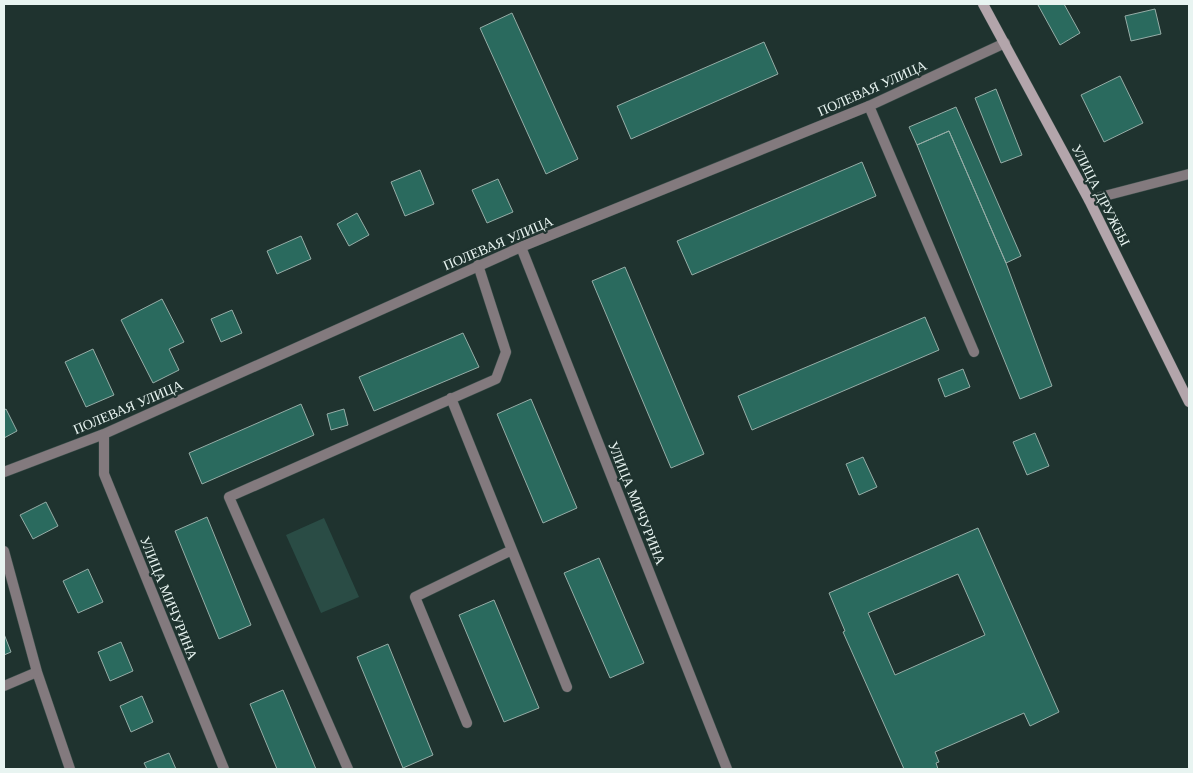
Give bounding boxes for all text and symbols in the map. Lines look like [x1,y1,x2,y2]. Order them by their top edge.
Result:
street label: ПОЛЕВАЯ УЛИЦА [815,55,930,120]
street label: УЛИЦА ДРУЖБЫ [1068,141,1134,249]
street label: ПОЛЕВАЯ УЛИЦА [440,211,556,274]
street label: ПОЛЕВАЯ УЛИЦА [70,375,186,438]
street label: УЛИЦА МИЧУРИНА [604,438,670,568]
street label: УЛИЦА МИЧУРИНА [136,533,202,663]

